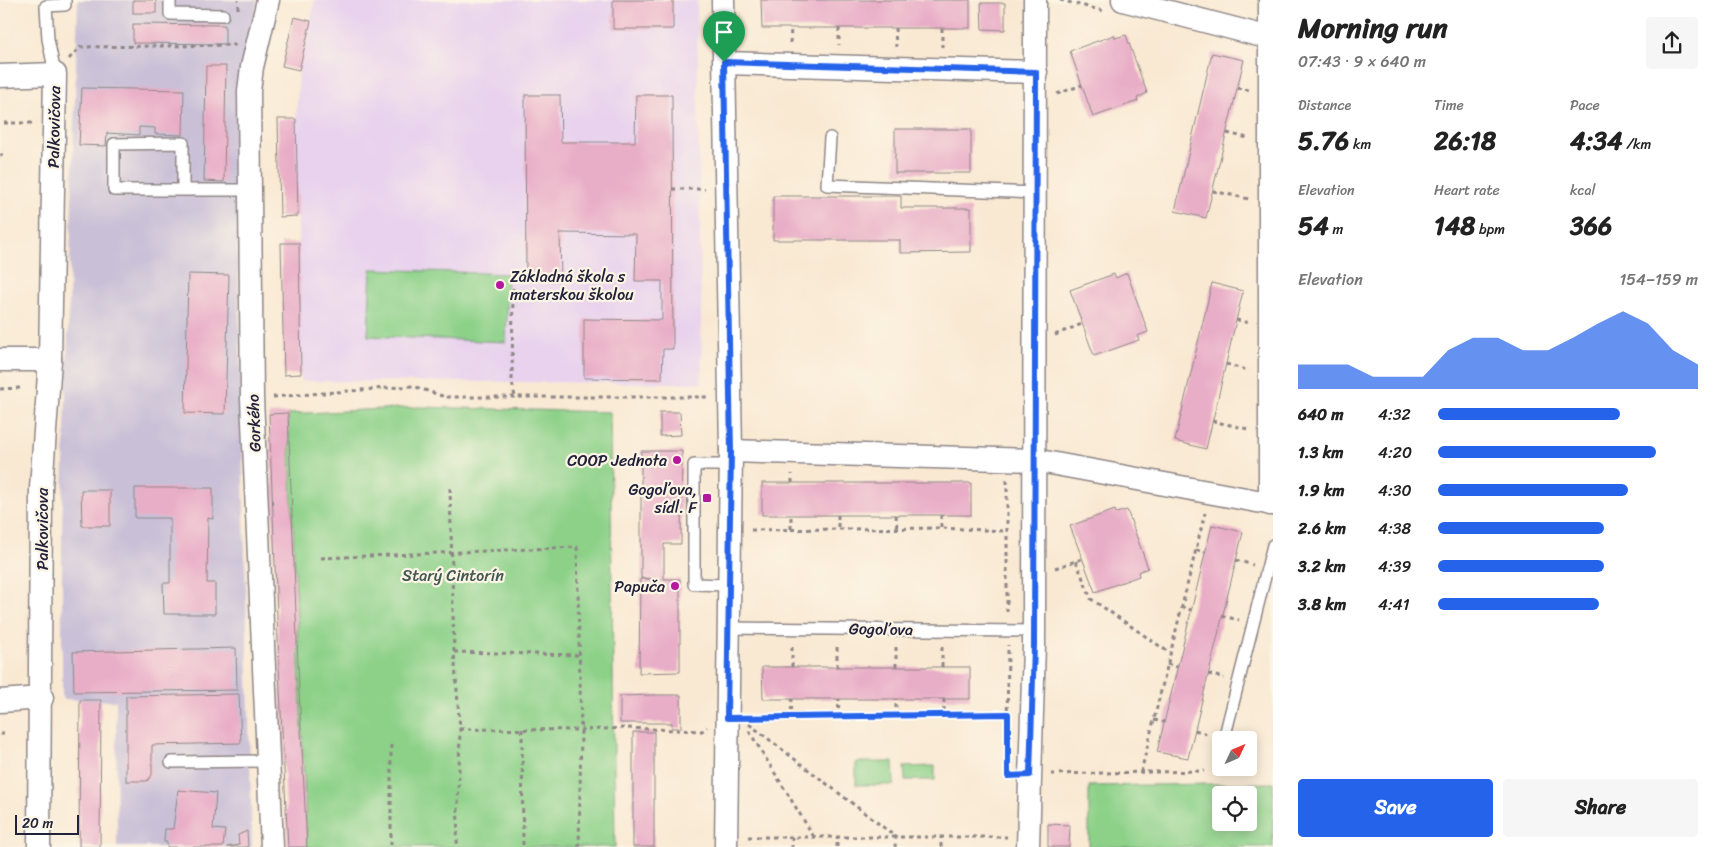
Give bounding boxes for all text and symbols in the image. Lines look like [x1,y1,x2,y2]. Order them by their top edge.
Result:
text: Morning run [1298,3,1448,52]
pin [703,11,745,62]
button: share [1646,17,1698,69]
icon: arrive [710,18,738,46]
text: 07:43 · 9 × 640 m [1298,47,1426,76]
street label: Palkovičova [39,85,69,168]
text: Distance [1298,93,1351,118]
text: Time [1434,93,1464,118]
text: Pace [1570,93,1600,118]
text: 5.76 [1298,118,1349,163]
text: 26:18 [1434,118,1496,163]
text: 4:34 [1570,118,1623,163]
text: km [1349,132,1371,157]
text: /km [1623,132,1651,157]
text: Elevation [1298,178,1355,203]
text: Heart rate [1434,178,1500,203]
text: kcal [1570,178,1595,203]
text: 54 [1298,203,1329,248]
text: 148 [1434,203,1475,248]
text: 366 [1570,203,1612,248]
text: m [1329,217,1343,242]
text: bpm [1475,217,1505,242]
place label: Základná škola s materskou školou [510,262,634,309]
text: Elevation [1298,265,1363,294]
text: 154–159 m [1619,265,1698,294]
marker: Základná škola s materskou školou [494,279,506,291]
street label: Gorkého [238,394,270,452]
text: 640 m [1298,400,1344,429]
text: 4:32 [1378,400,1411,429]
text: 1.3 km [1298,438,1343,467]
text: 4:20 [1378,438,1412,467]
place label: COOP Jednota [567,446,667,475]
marker: COOP Jednota [671,454,683,466]
place label: Gogoľova, sídl. F [628,475,698,522]
text: 1.9 km [1298,476,1344,505]
text: 4:30 [1378,476,1412,505]
street label: Palkovičova [28,487,57,570]
marker: Gogoľova, sídl. F [701,492,713,504]
text: 2.6 km [1298,514,1346,543]
text: 4:38 [1378,514,1411,543]
text: 3.2 km [1298,552,1346,581]
text: 4:39 [1378,552,1411,581]
park label: Starý Cintorín [402,561,504,590]
place label: Papuča [614,572,665,601]
marker: Papuča [669,580,681,592]
text: 3.8 km [1298,590,1346,619]
text: 4:41 [1378,590,1410,619]
street label: Gogoľova [849,614,913,644]
north arrow [1212,731,1258,776]
map controls [1212,731,1257,831]
button: Save [1298,779,1493,837]
button: Share [1503,779,1698,837]
button: locate [1212,786,1257,831]
text: 20 m [22,811,53,836]
scale bar [15,812,79,835]

